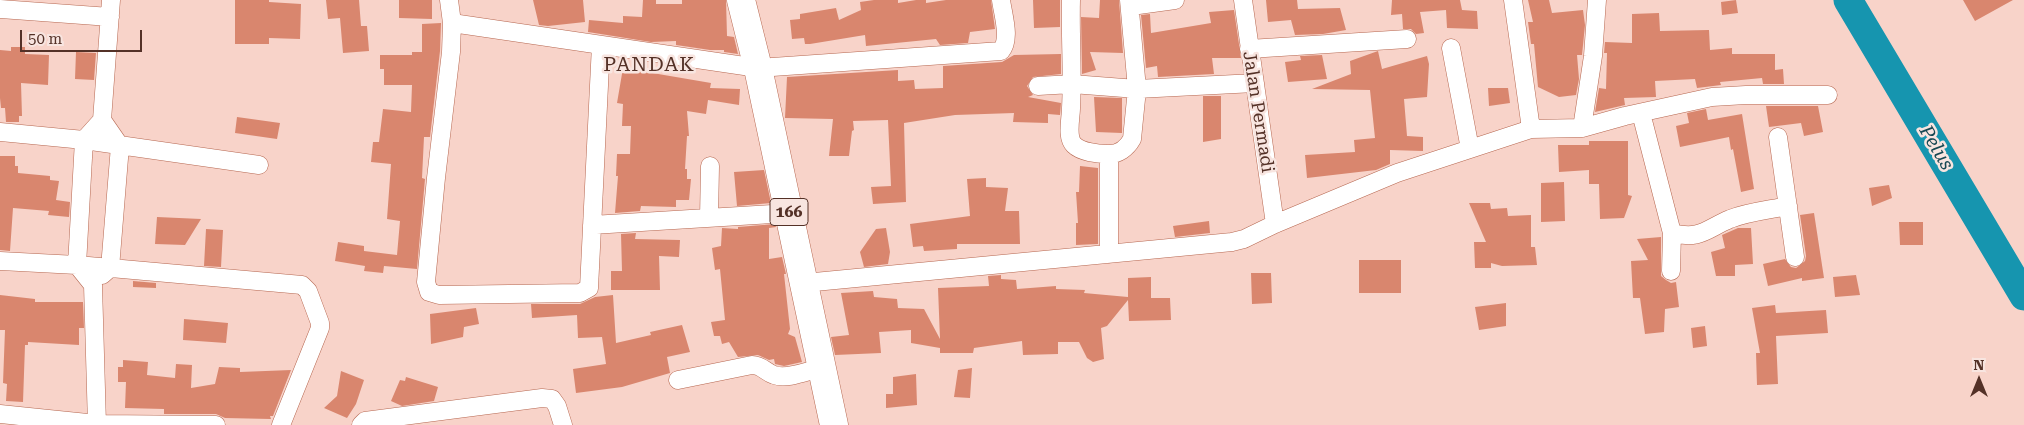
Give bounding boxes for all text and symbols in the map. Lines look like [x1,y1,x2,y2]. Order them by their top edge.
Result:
scale bar [22,20,145,52]
text: 50 m [28,30,62,48]
street label: Jalan Permadi [1238,50,1278,174]
district label: PANDAK [602,53,696,77]
water label: Pelus [1914,122,1958,174]
road number: 166 [770,198,808,226]
north arrow [1954,355,2004,405]
text: N [1974,357,1984,373]

